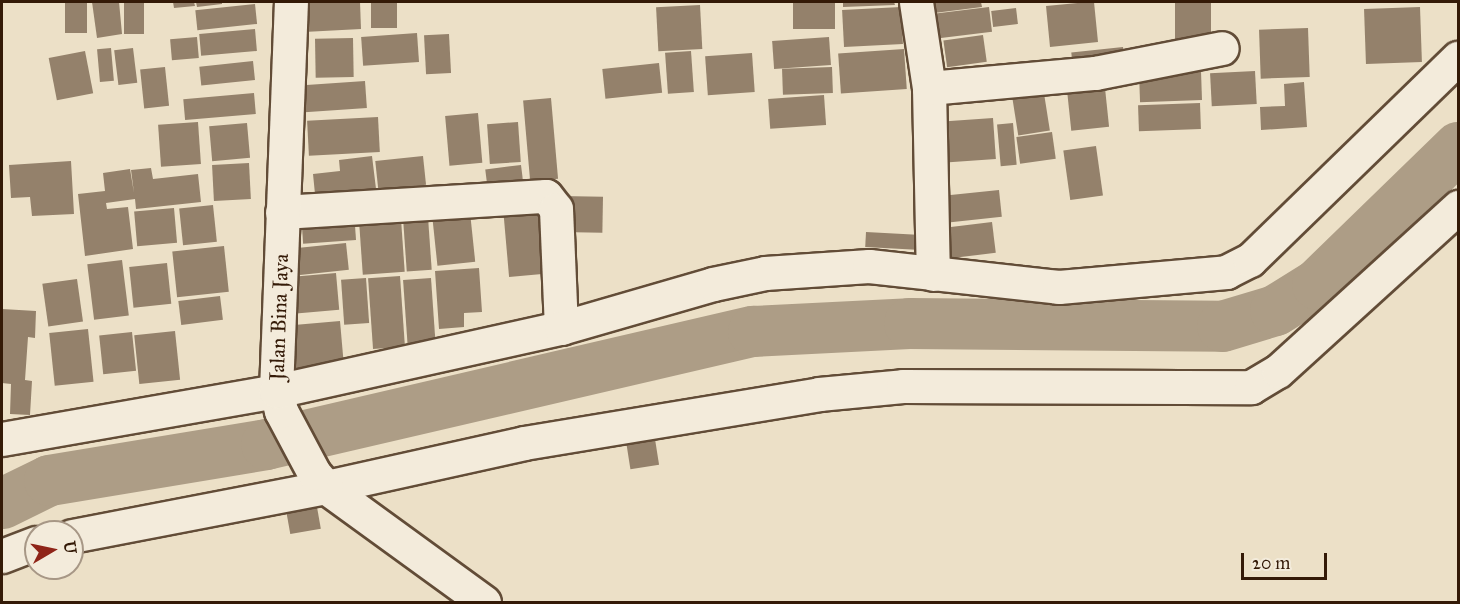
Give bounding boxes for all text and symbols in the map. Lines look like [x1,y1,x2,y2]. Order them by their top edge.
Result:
street label: Jalan Bina Jaya [264,253,294,381]
north arrow [24,520,84,580]
text: U [60,540,81,555]
scale bar [1244,541,1330,579]
text: 20 m [1252,552,1290,574]

